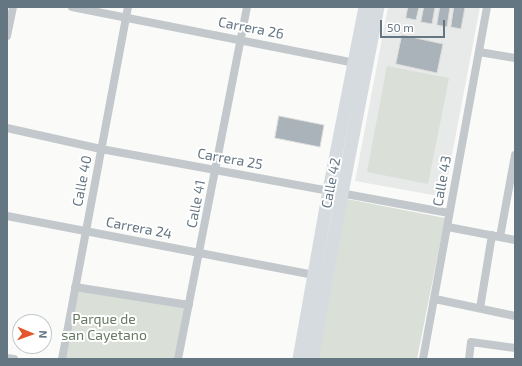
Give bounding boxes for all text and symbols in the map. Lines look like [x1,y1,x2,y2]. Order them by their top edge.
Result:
scale bar [382,12,447,38]
street label: Carrera 26 [217,13,285,43]
text: 50 m [387,20,414,34]
street label: Carrera 25 [196,145,264,173]
street label: Calle 40 [69,154,95,208]
street label: Calle 43 [429,154,455,208]
street label: Calle 42 [318,156,344,210]
street label: Calle 41 [183,178,209,230]
street label: Carrera 24 [104,213,174,243]
park label: Parque de san Cayetano [61,311,147,344]
north arrow [12,314,52,354]
text: N [37,330,50,339]

